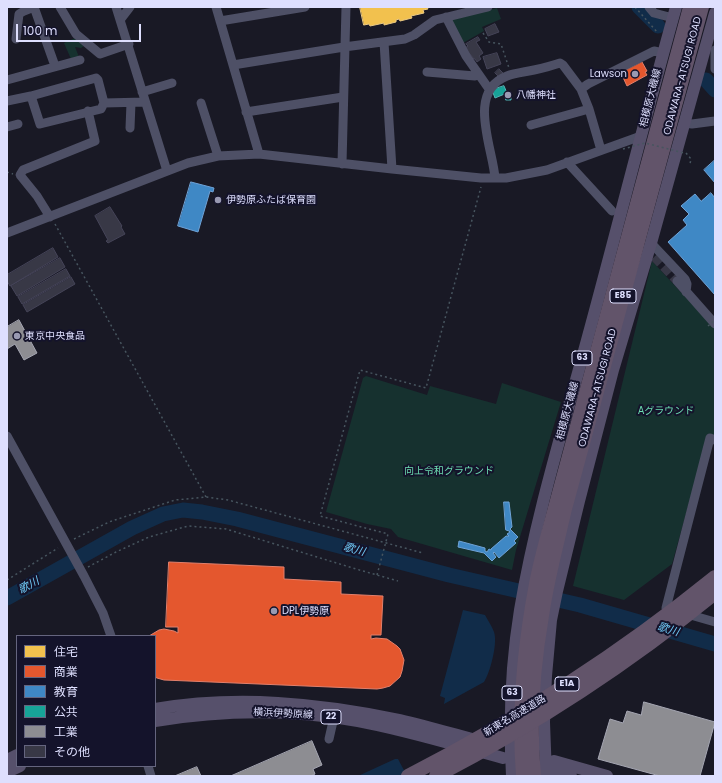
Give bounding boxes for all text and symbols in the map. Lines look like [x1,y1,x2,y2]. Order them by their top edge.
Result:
scale bar [18,16,143,42]
street label: ODAWARA-ATSUGI ROAD [661,16,705,136]
text: 100 m [23,22,57,39]
street label: 相模原大磯線 [638,67,664,129]
place label: Lawson [590,68,627,80]
marker: Lawson [630,69,640,79]
place label: 八幡神社 [516,89,556,101]
marker: 八幡神社 [503,90,513,100]
place label: 伊勢原ふたば保育園 [226,194,316,206]
marker: 伊勢原ふたば保育園 [213,195,223,205]
road number: E85 [610,289,636,303]
street label: ODAWARA-ATSUGI ROAD [576,328,620,448]
place label: 東京中央食品 [25,330,85,342]
marker: 東京中央食品 [12,331,22,341]
road number: 63 [572,351,592,365]
street label: 相模原大磯線 [554,380,582,442]
park label: Aグラウンド [638,405,694,417]
park label: 向上令和グラウンド [404,465,494,477]
water label: 歌川 [342,541,366,559]
water label: 歌川 [16,575,42,597]
place label: DPL伊勢原 [282,605,329,617]
marker: DPL伊勢原 [269,606,279,616]
water label: 歌川 [656,621,680,639]
legend [16,635,156,767]
text: 住宅 [54,643,78,660]
text: 商業 [54,663,78,680]
road number: E1A [555,677,579,691]
text: 教育 [54,683,78,700]
road number: 63 [502,686,522,700]
street label: 新東名高速道路 [482,693,548,739]
text: 公共 [54,703,78,720]
street label: 横浜伊勢原線 [253,706,313,722]
road number: 22 [321,710,341,724]
text: 工業 [54,723,78,740]
text: その他 [54,743,90,760]

